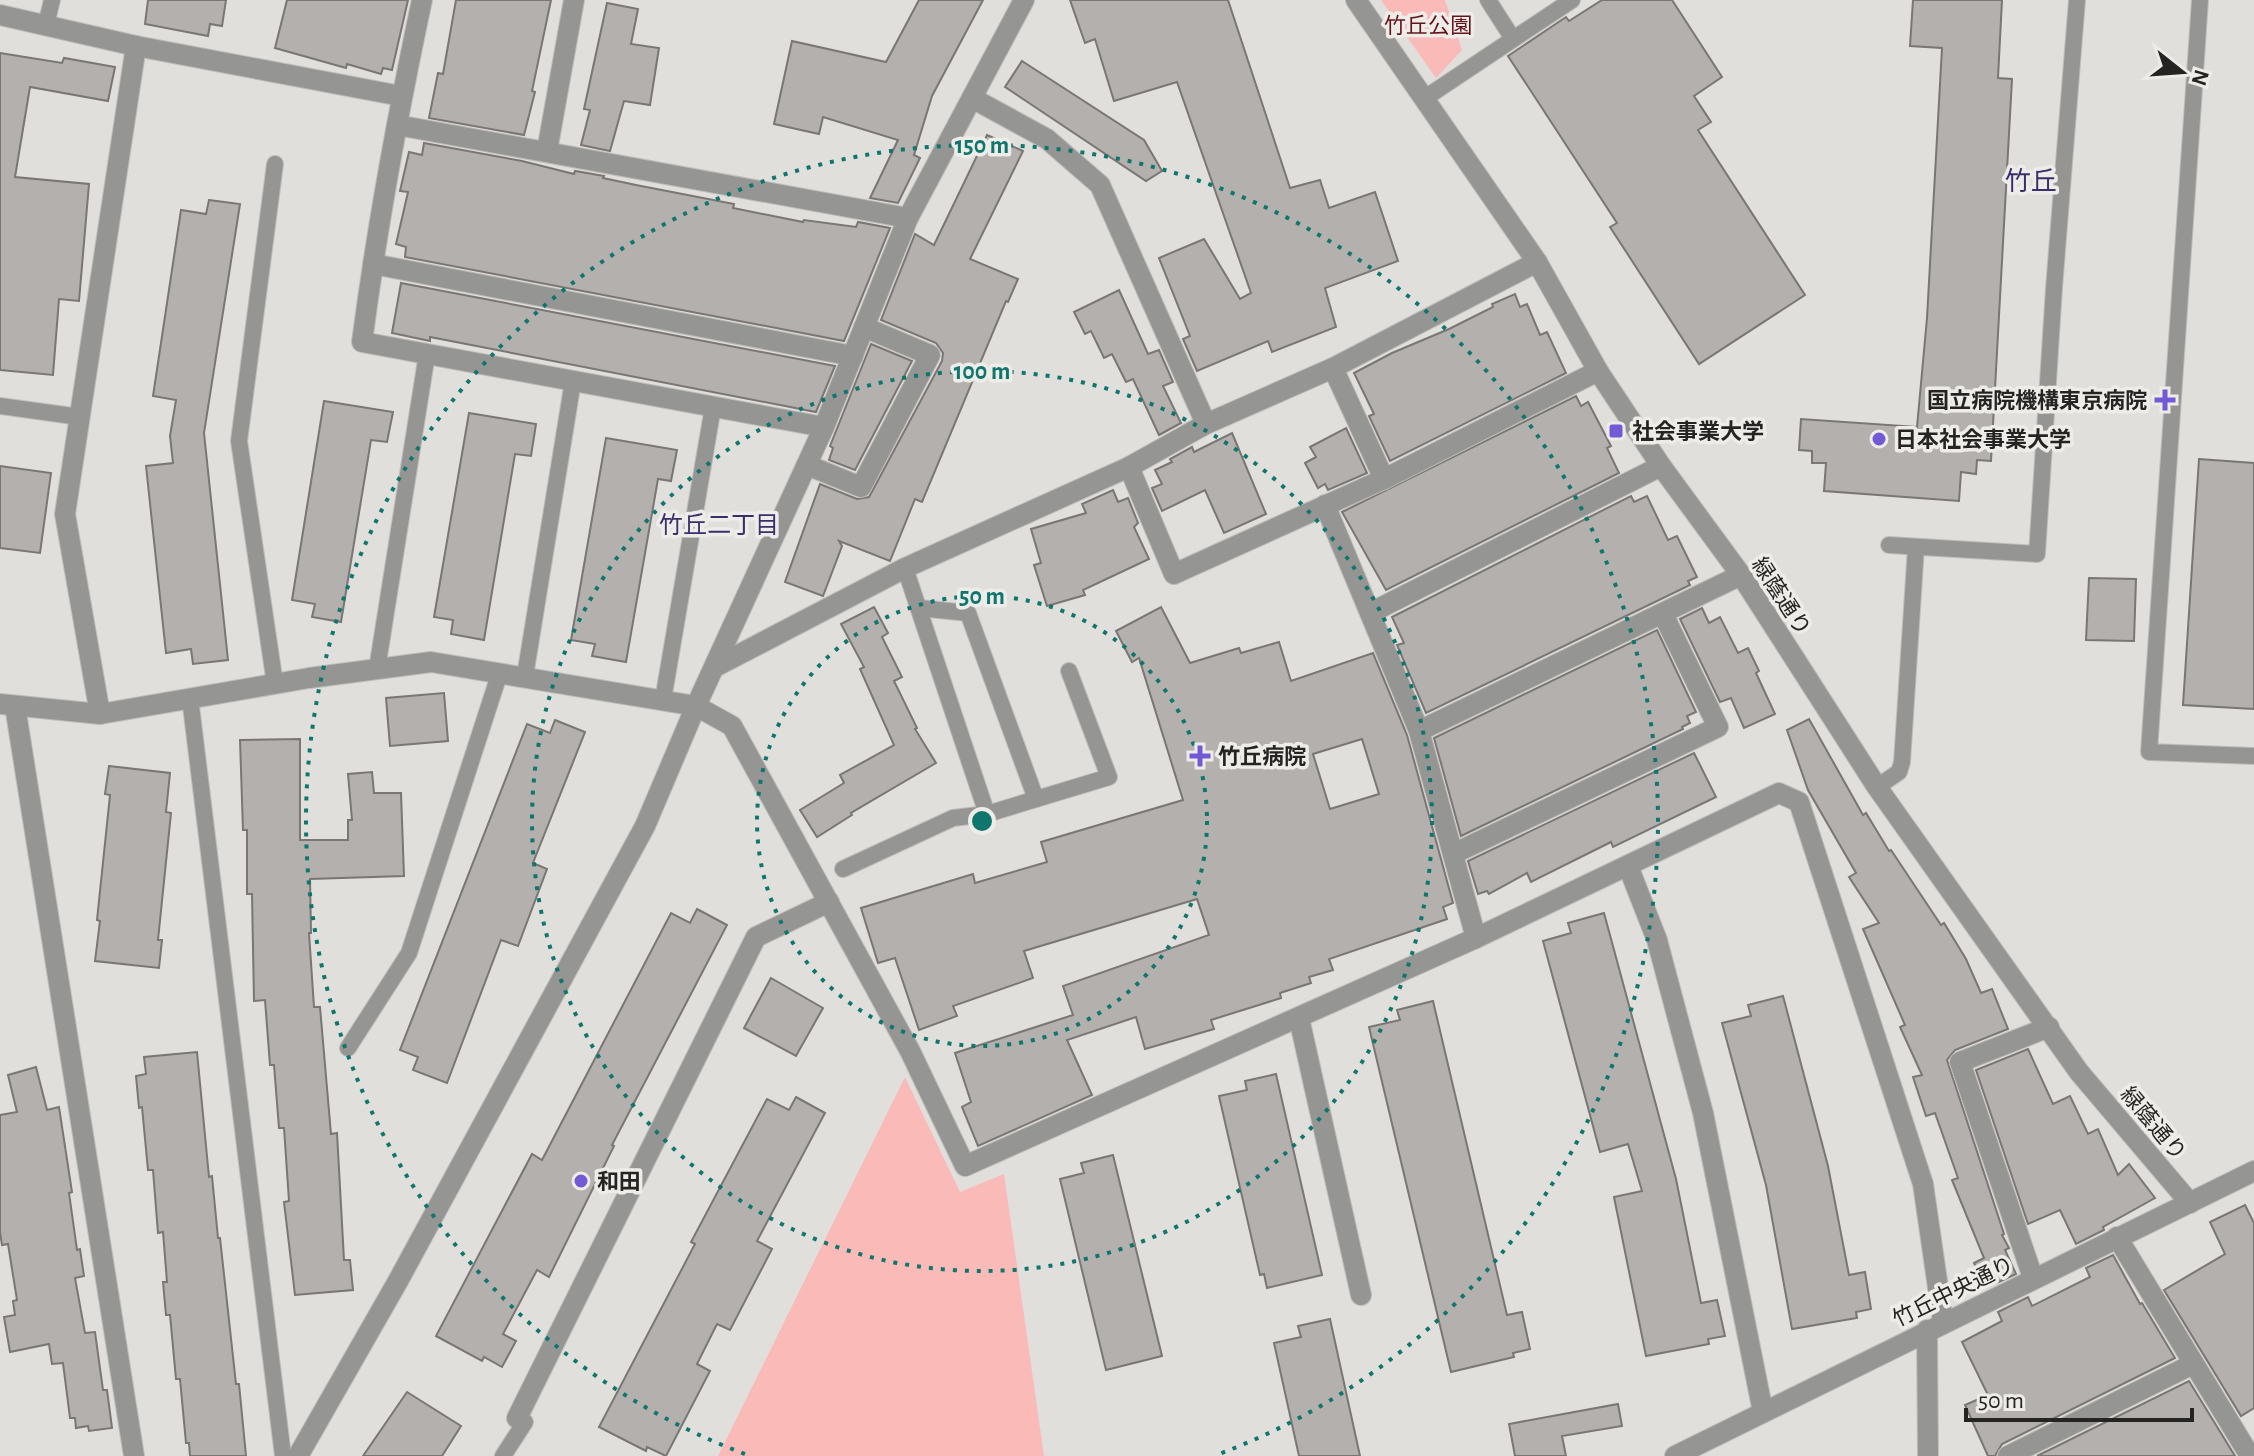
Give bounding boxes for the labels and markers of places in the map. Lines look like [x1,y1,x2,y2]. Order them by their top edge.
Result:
place label: 国立病院機構東京病院 [1927,389,2147,412]
marker: 国立病院機構東京病院 [2154,389,2176,411]
place label: 社会事業大学 [1632,420,1764,443]
marker: 社会事業大学 [1607,422,1625,440]
place label: 日本社会事業大学 [1895,428,2071,451]
marker: 日本社会事業大学 [1870,430,1888,448]
marker: 竹丘病院 [1189,745,1211,767]
place label: 竹丘病院 [1218,745,1306,768]
centre of rings [968,807,996,835]
place label: 和田 [597,1170,641,1193]
marker: 和田 [572,1172,590,1190]

